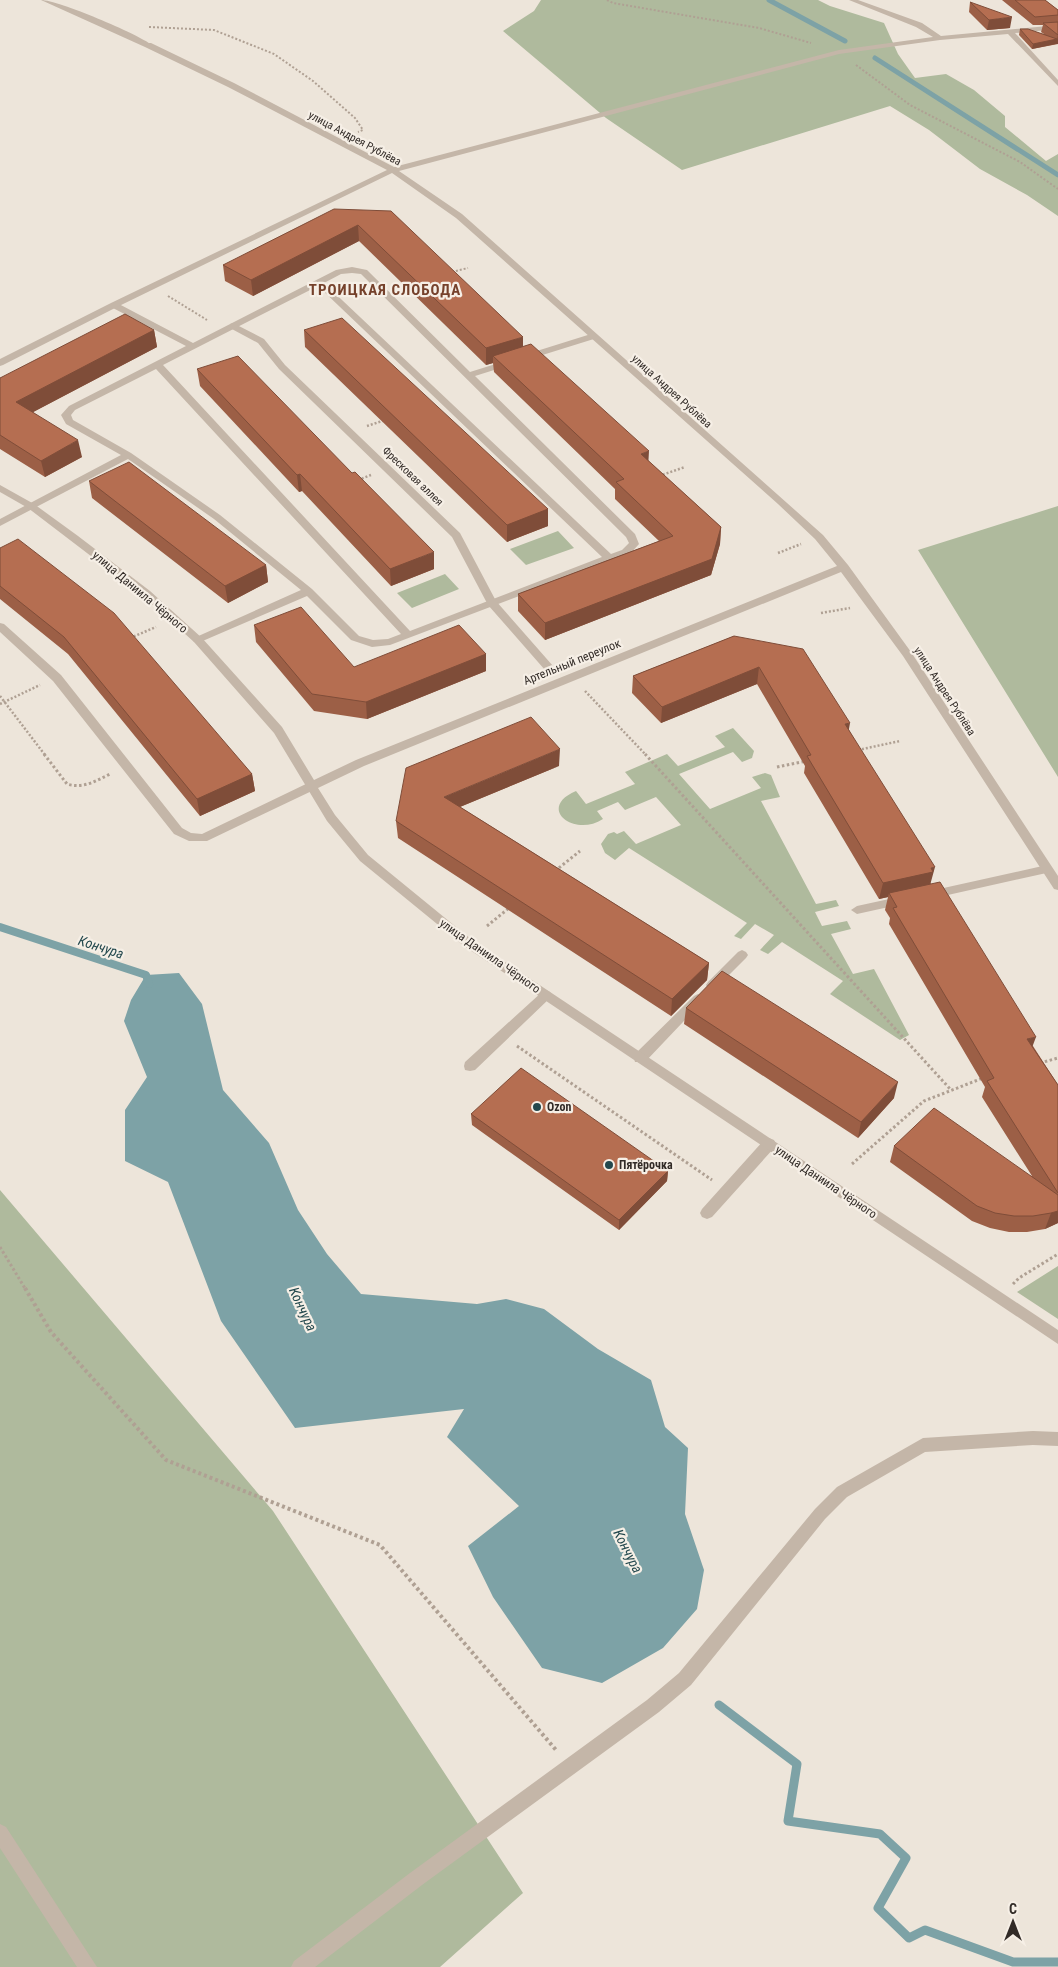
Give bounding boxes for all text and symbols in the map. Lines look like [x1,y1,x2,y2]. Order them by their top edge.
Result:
street label: улица Андрея Рублёва [306,109,403,168]
district label: ТРОИЦКАЯ СЛОБОДА [309,281,461,299]
street label: улица Андрея Рублёва [629,352,714,431]
street label: Фресковая аллея [380,444,446,509]
street label: улица Даниила Чёрного [90,548,190,636]
street label: Артельный переулок [521,636,623,688]
street label: улица Андрея Рублёва [911,645,978,738]
street label: улица Даниила Чёрного [437,916,543,996]
water label: Кончура [76,932,126,962]
place label: Ozon [547,1100,572,1114]
marker: Ozon [531,1101,543,1113]
street label: улица Даниила Чёрного [772,1143,880,1221]
place label: Пятёрочка [619,1158,673,1172]
marker: Пятёрочка [603,1159,615,1171]
water label: Кончура [286,1285,320,1333]
water label: Кончура [610,1527,646,1575]
north arrow [988,1897,1038,1947]
text: С [1009,1901,1017,1917]

